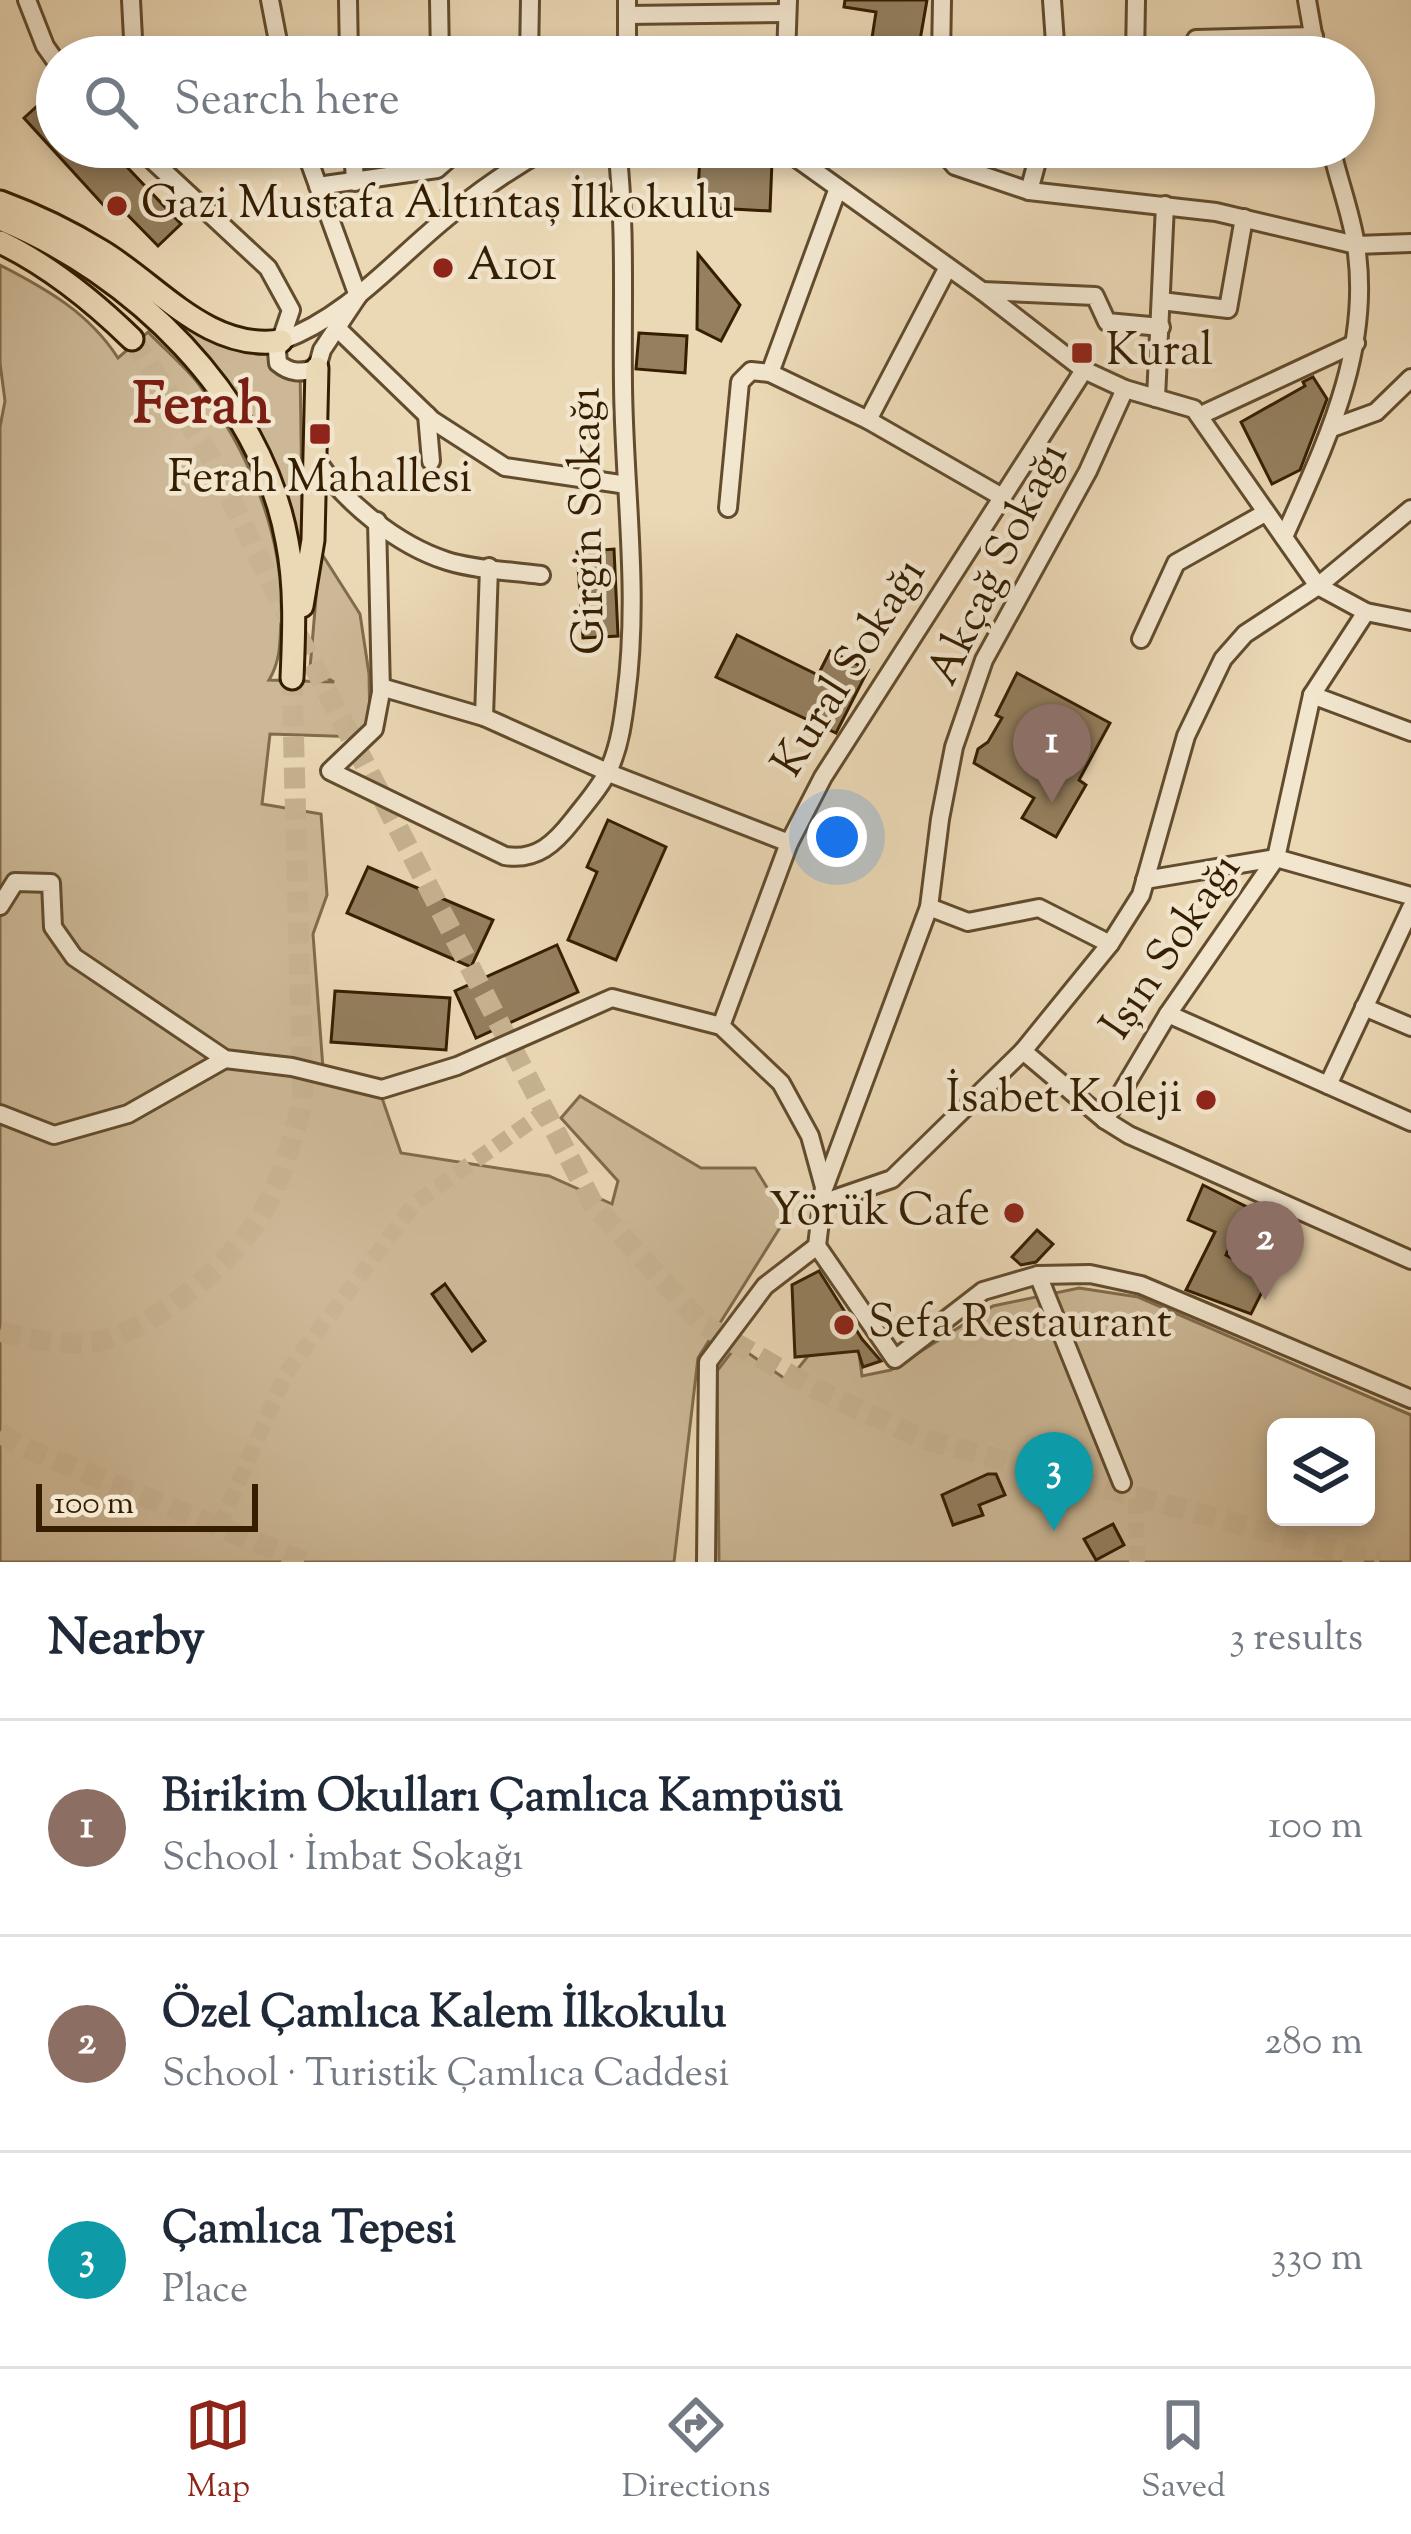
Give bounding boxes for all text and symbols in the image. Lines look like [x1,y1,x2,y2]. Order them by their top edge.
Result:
search box [36,36,1375,168]
icon: search [78,69,144,135]
text: Search here [174,70,400,135]
place label: Gazi Mustafa Altıntaş İlkokulu [141,174,734,239]
marker: Gazi Mustafa Altıntaş İlkokulu [104,193,130,219]
place label: A101 [467,236,557,301]
marker: A101 [430,255,456,281]
place label: Kural [1106,321,1213,386]
marker: Kural [1069,340,1095,366]
district label: Ferah [133,367,272,449]
street label: Girgin Sokağı [555,387,625,655]
marker: Ferah Mahallesi [307,421,333,447]
street label: Akçağ Sokağı [913,433,1087,697]
place label: Ferah Mahallesi [168,448,472,513]
street label: Kural Sokağı [758,547,944,791]
pin: 1 [1013,704,1091,803]
your location [807,807,867,867]
street label: Işın Sokağı [1087,842,1259,1054]
place label: İsabet Koleji [946,1068,1182,1133]
marker: İsabet Koleji [1193,1087,1219,1113]
place label: Yörük Cafe [769,1181,990,1246]
marker: Yörük Cafe [1001,1200,1027,1226]
pin: 2 [1226,1201,1304,1300]
place label: Sefa Restaurant [868,1293,1172,1358]
marker: Sefa Restaurant [831,1312,857,1338]
map controls [1267,1418,1375,1526]
button: layers [1267,1418,1375,1526]
pin: 3 [1015,1432,1093,1531]
scale bar [36,1478,258,1531]
text: 100 m [54,1481,134,1529]
text: Nearby [48,1604,205,1677]
text: 3 results [1229,1612,1363,1668]
text: Birikim Okulları Çamlıca Kampüsü [162,1767,843,1832]
text: 1 [80,1800,94,1856]
text: 100 m [1268,1800,1363,1856]
text: School · İmbat Sokağı [162,1832,523,1888]
text: Özel Çamlıca Kalem İlkokulu [162,1983,726,2048]
text: 2 [78,2016,96,2072]
text: 280 m [1264,2016,1363,2072]
text: School · Turistik Çamlıca Caddesi [162,2048,729,2104]
text: Çamlıca Tepesi [162,2199,456,2264]
text: 3 [79,2232,95,2288]
text: 330 m [1271,2232,1363,2288]
text: Place [162,2264,248,2320]
tab: Map [185,2392,251,2512]
tab: Directions [622,2392,771,2512]
tab: Saved [1141,2392,1226,2512]

